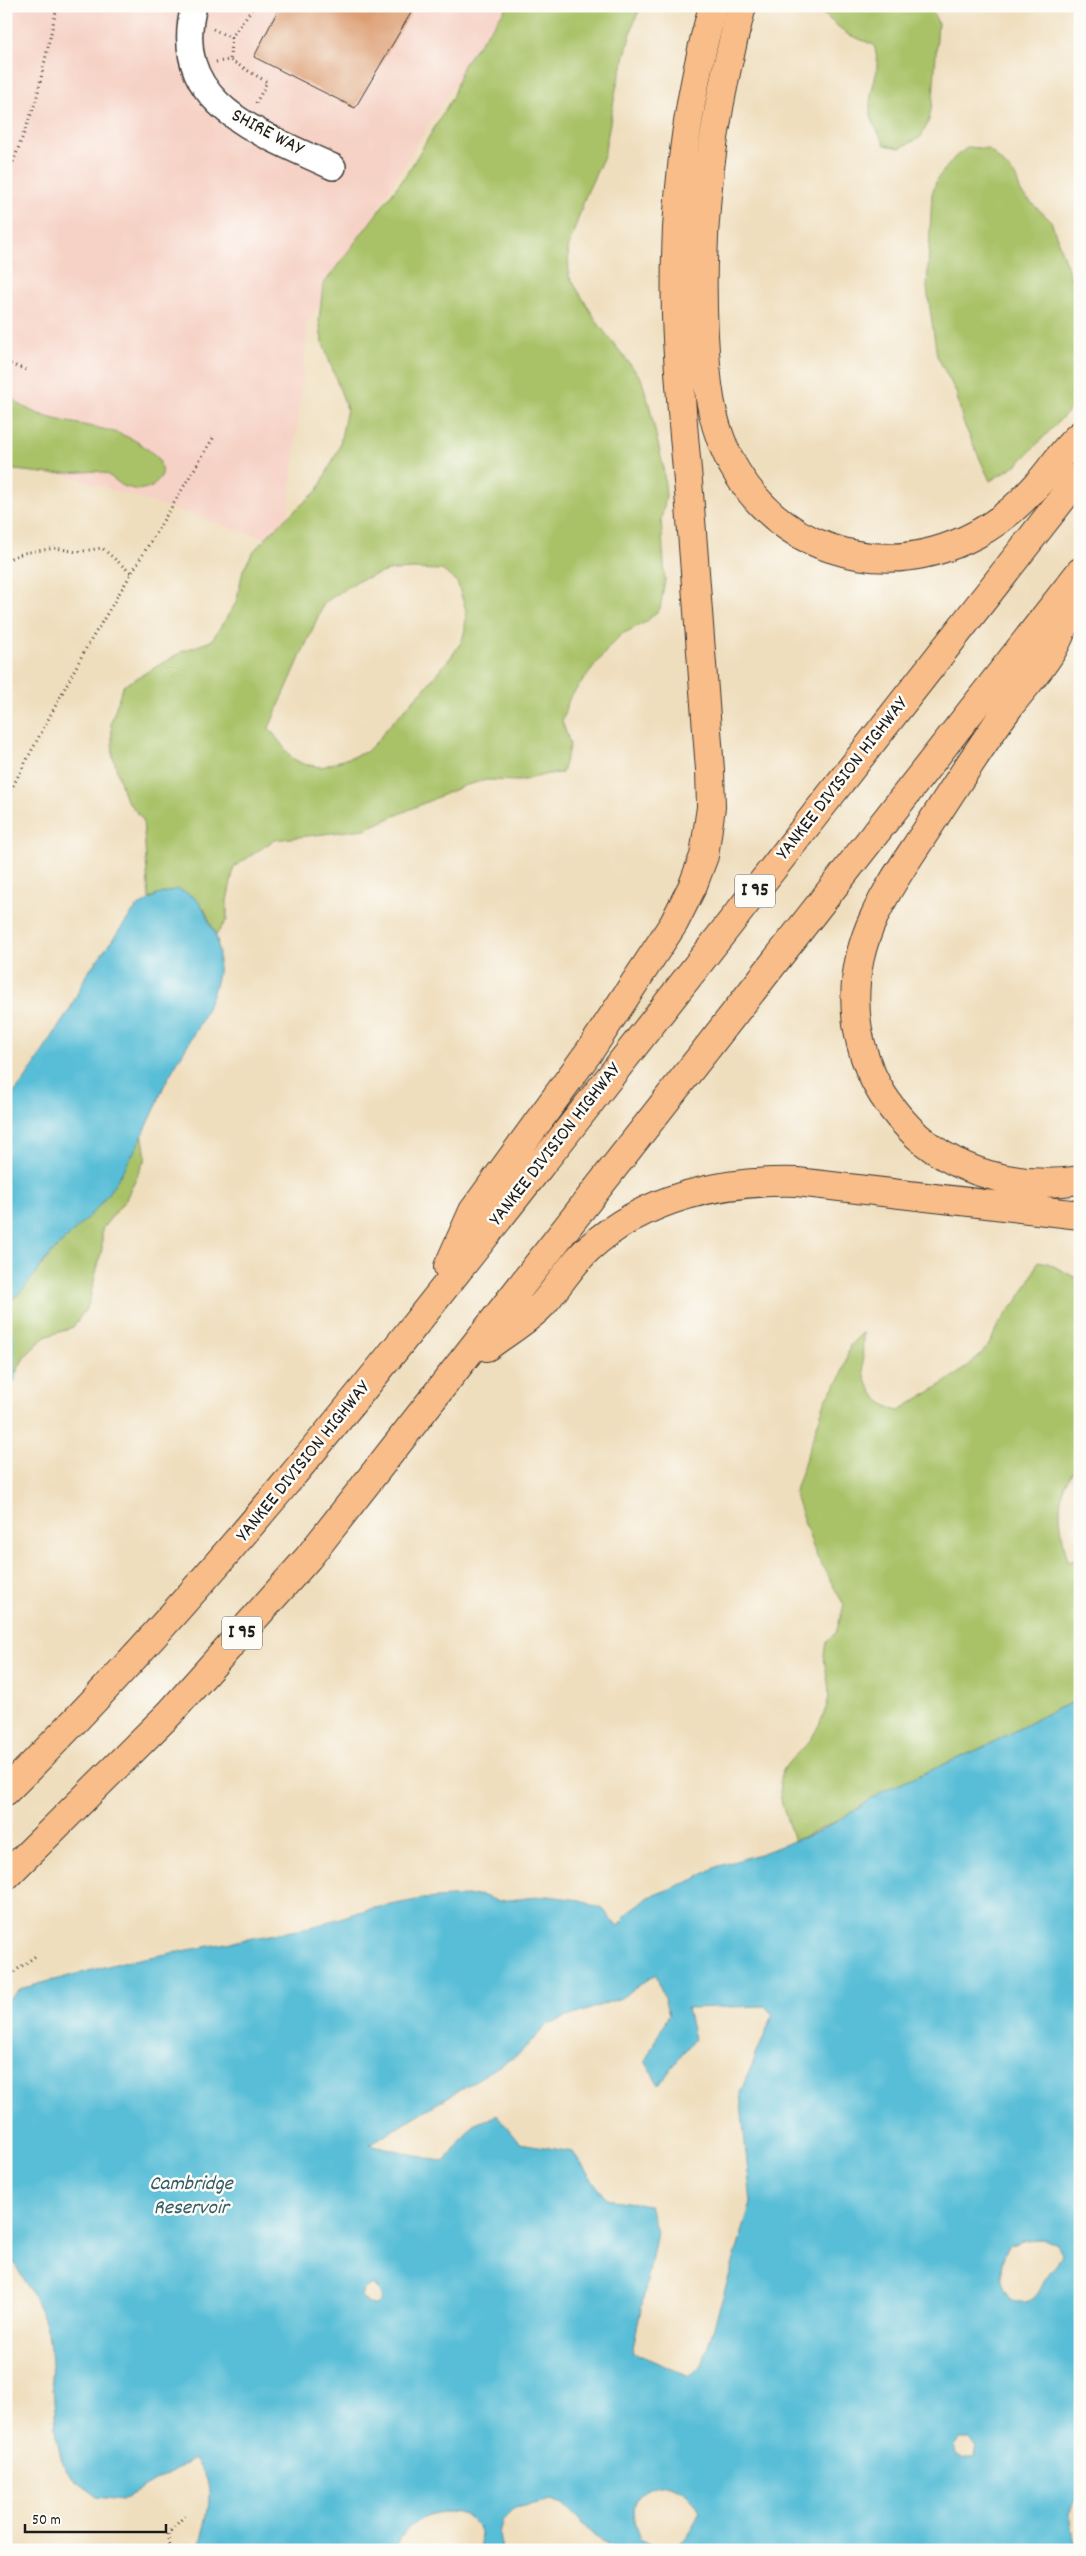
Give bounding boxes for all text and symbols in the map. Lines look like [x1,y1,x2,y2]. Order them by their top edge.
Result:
street label: SHIRE WAY [226,102,309,164]
street label: YANKEE DIVISION HIGHWAY [770,691,916,866]
road number: I 95 [735,874,775,908]
street label: YANKEE DIVISION HIGHWAY [483,1057,629,1232]
street label: YANKEE DIVISION HIGHWAY [230,1375,378,1548]
road number: I 95 [222,1616,262,1650]
water label: Cambridge Reservoir [149,2170,235,2224]
scale bar [25,2501,166,2533]
text: 50 m [32,2510,61,2532]

